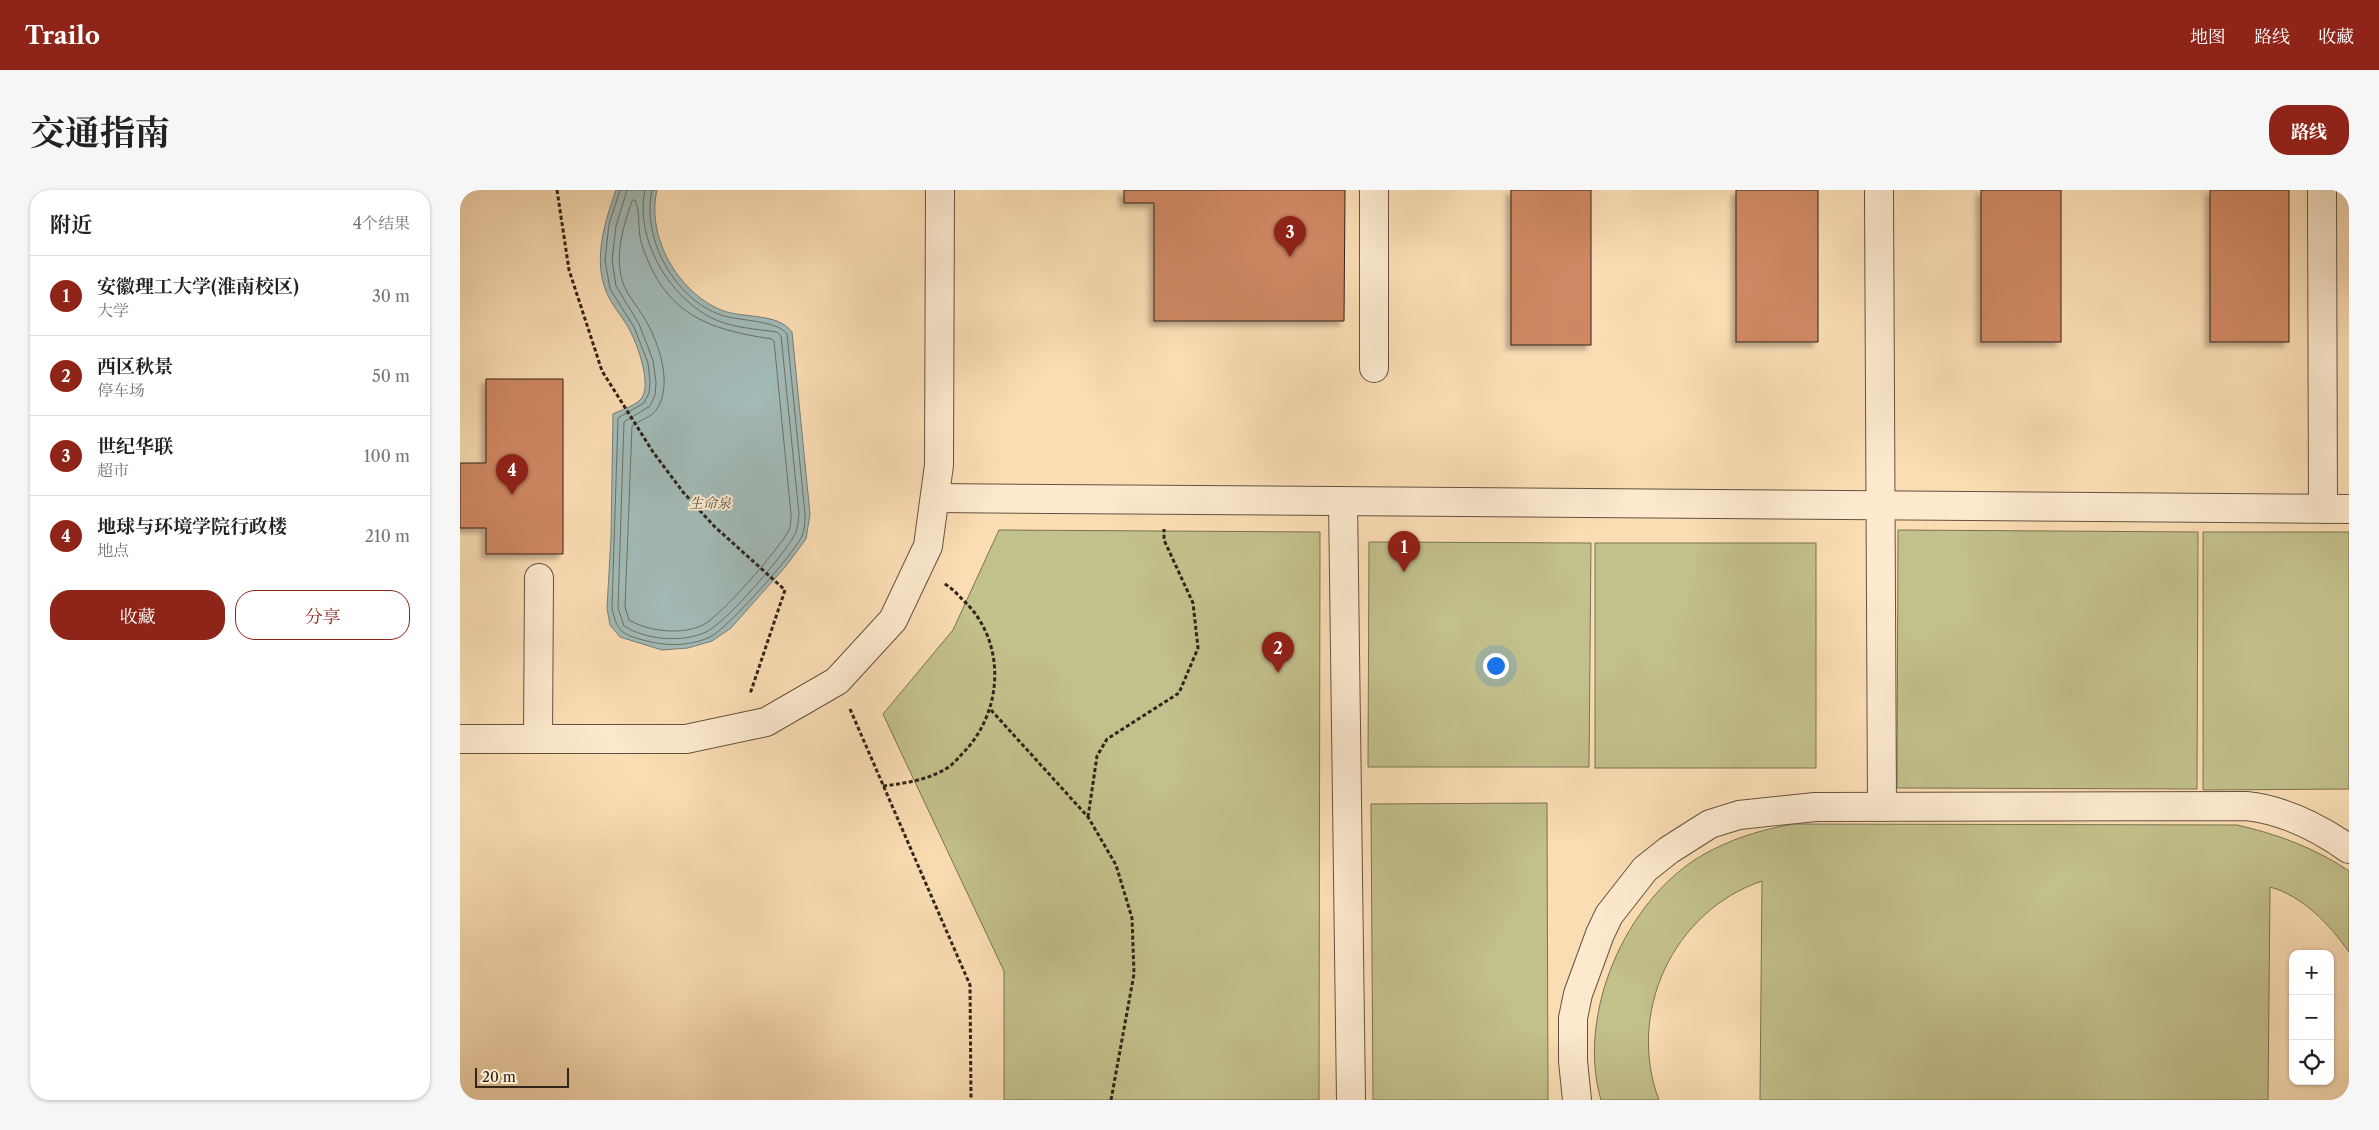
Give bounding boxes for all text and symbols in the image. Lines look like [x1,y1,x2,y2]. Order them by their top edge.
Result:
text: Trailo [25,21,100,50]
text: 地图 [2190,26,2226,48]
text: 路线 [2254,26,2290,48]
text: 收藏 [2318,26,2354,48]
button: 路线 [2269,105,2349,155]
text: 交通指南 [30,111,170,154]
text: 附近 [50,212,92,237]
text: 4个结果 [353,213,410,233]
pin: 3 [1274,216,1306,257]
text: 安徽理工大学(淮南校区) [97,275,299,298]
text: 1 [62,286,70,306]
text: 30 m [372,286,410,306]
text: 大学 [97,300,129,320]
text: 西区秋景 [97,355,173,378]
text: 2 [61,366,71,386]
text: 50 m [372,366,410,386]
text: 停车场 [97,380,145,400]
text: 世纪华联 [97,435,173,458]
text: 3 [61,446,71,466]
text: 100 m [364,446,410,466]
pin: 4 [496,454,528,495]
text: 超市 [97,460,129,480]
water label: 生命泉 [689,494,732,512]
text: 地球与环境学院行政楼 [97,515,287,538]
text: 4 [61,526,71,546]
text: 210 m [365,526,410,546]
pin: 1 [1388,531,1420,572]
text: 地点 [97,540,129,560]
button: 收藏 [50,590,225,640]
button: 分享 [235,590,410,640]
pin: 2 [1262,632,1294,673]
your location [1483,653,1509,679]
map controls [2289,950,2334,1085]
button: + [2289,950,2334,995]
button: − [2289,995,2334,1040]
button: locate [2289,1040,2334,1085]
scale bar [475,1065,569,1088]
text: 20 m [482,1068,516,1086]

